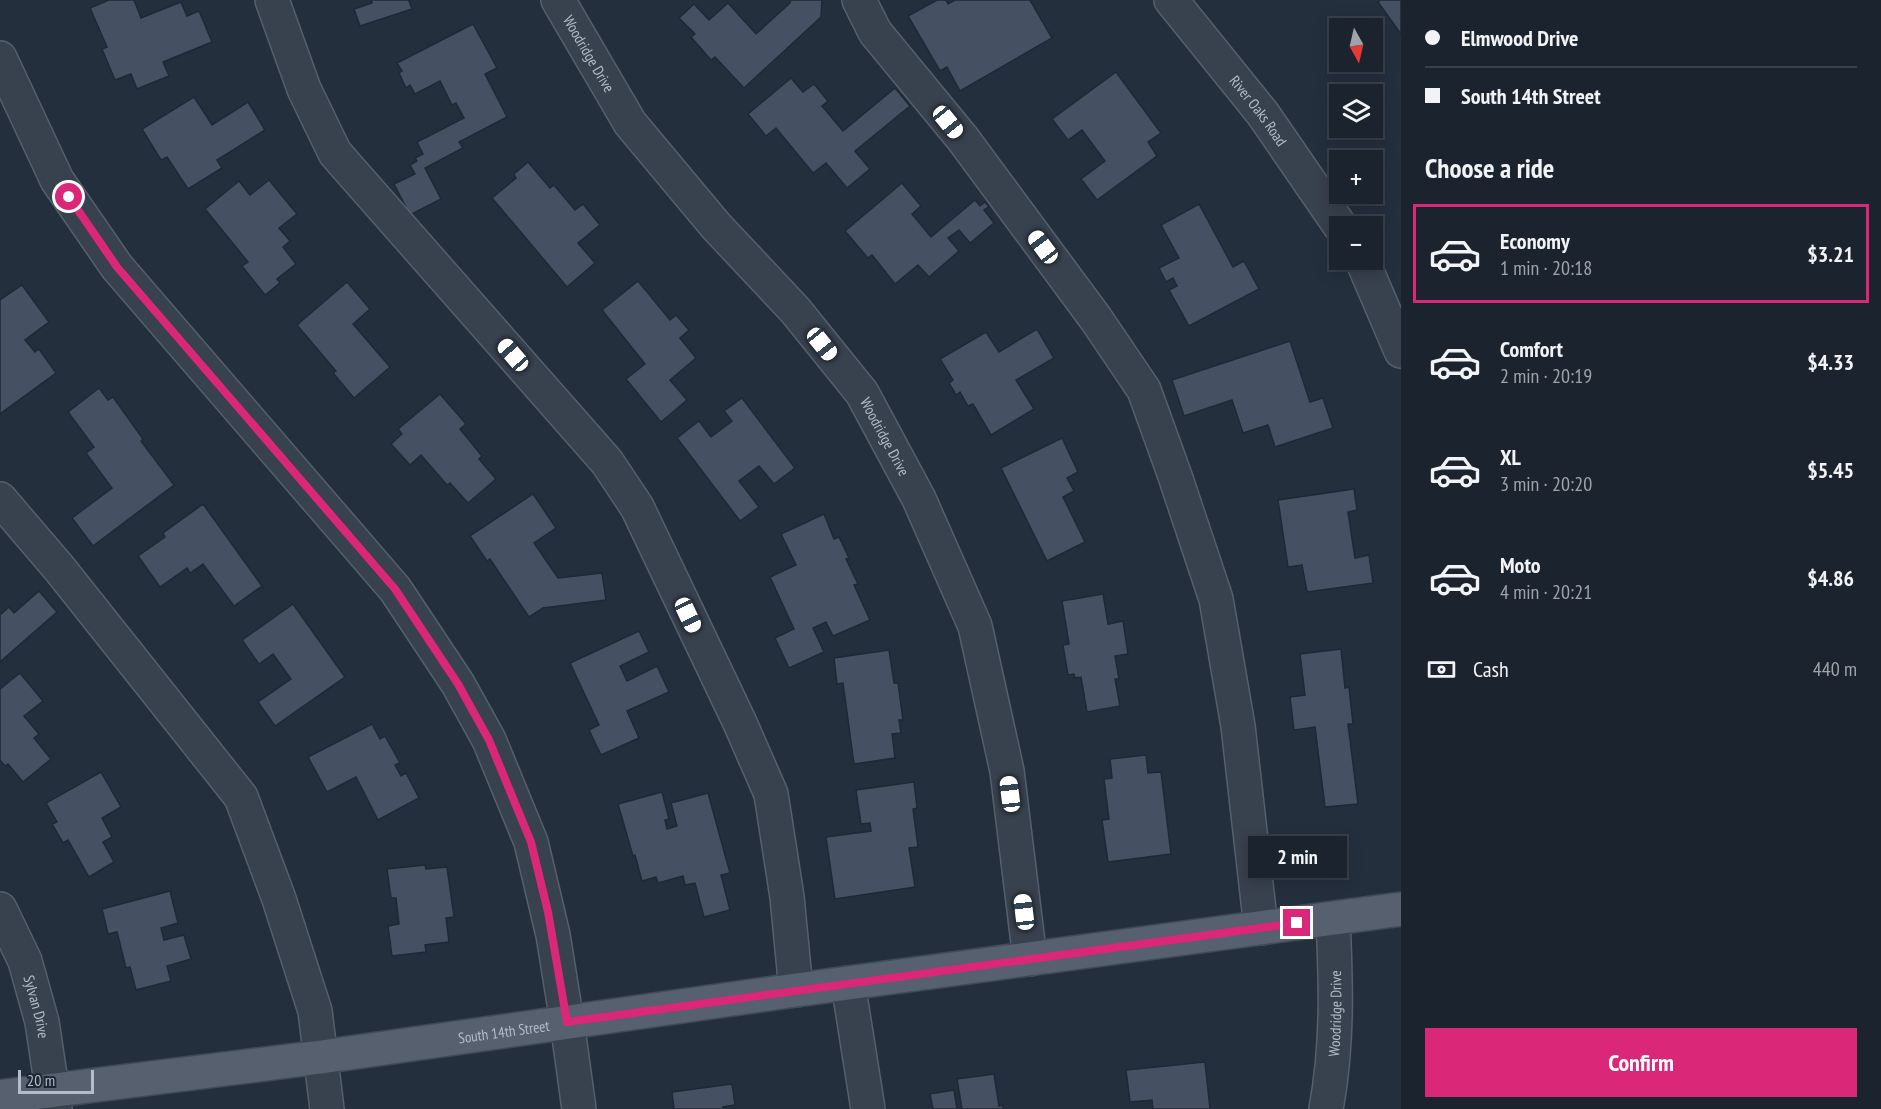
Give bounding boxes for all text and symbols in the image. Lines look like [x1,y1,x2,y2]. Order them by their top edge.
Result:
street label: Woodridge Drive [559,12,619,95]
north arrow [1329,18,1383,72]
map controls [1329,18,1383,270]
text: Elmwood Drive [1461,24,1578,52]
street label: River Oaks Road [1226,71,1291,149]
text: South 14th Street [1461,82,1601,110]
button: layers [1329,84,1383,138]
car [930,102,966,142]
button: + [1329,150,1383,204]
text: Choose a ride [1425,151,1554,185]
route start [55,183,82,210]
button: − [1329,216,1383,270]
car [1025,227,1061,267]
icon: car [1428,227,1482,281]
text: Economy [1500,227,1570,255]
text: $3.21 [1807,240,1854,268]
text: 1 min · 20:18 [1500,255,1592,281]
car [804,324,840,364]
icon: car [1428,335,1482,389]
text: Comfort [1500,335,1563,363]
car [494,336,532,374]
text: $4.33 [1807,348,1854,376]
text: 2 min · 20:19 [1500,363,1592,389]
street label: Woodridge Drive [857,394,914,479]
icon: car [1428,443,1482,497]
text: XL [1500,443,1521,471]
text: $5.45 [1807,456,1854,484]
text: 3 min · 20:20 [1500,471,1592,497]
icon: car [1428,551,1482,605]
text: Moto [1500,551,1541,579]
text: $4.86 [1807,564,1854,592]
text: 4 min · 20:21 [1500,579,1592,605]
car [672,595,704,635]
icon: cash [1425,653,1458,686]
text: Cash [1473,655,1509,683]
text: 440 m [1813,656,1857,682]
car [999,775,1021,813]
callout: 2 min [1248,836,1346,878]
text: 2 min [1277,844,1318,870]
car [1013,893,1035,931]
route end [1283,909,1310,936]
street label: Woodridge Drive [1324,970,1345,1057]
street label: Sylvan Drive [20,973,54,1039]
street label: South 14th Street [457,1015,551,1047]
button: Confirm [1425,1028,1857,1097]
scale bar [18,1067,94,1094]
text: 20 m [27,1070,55,1090]

